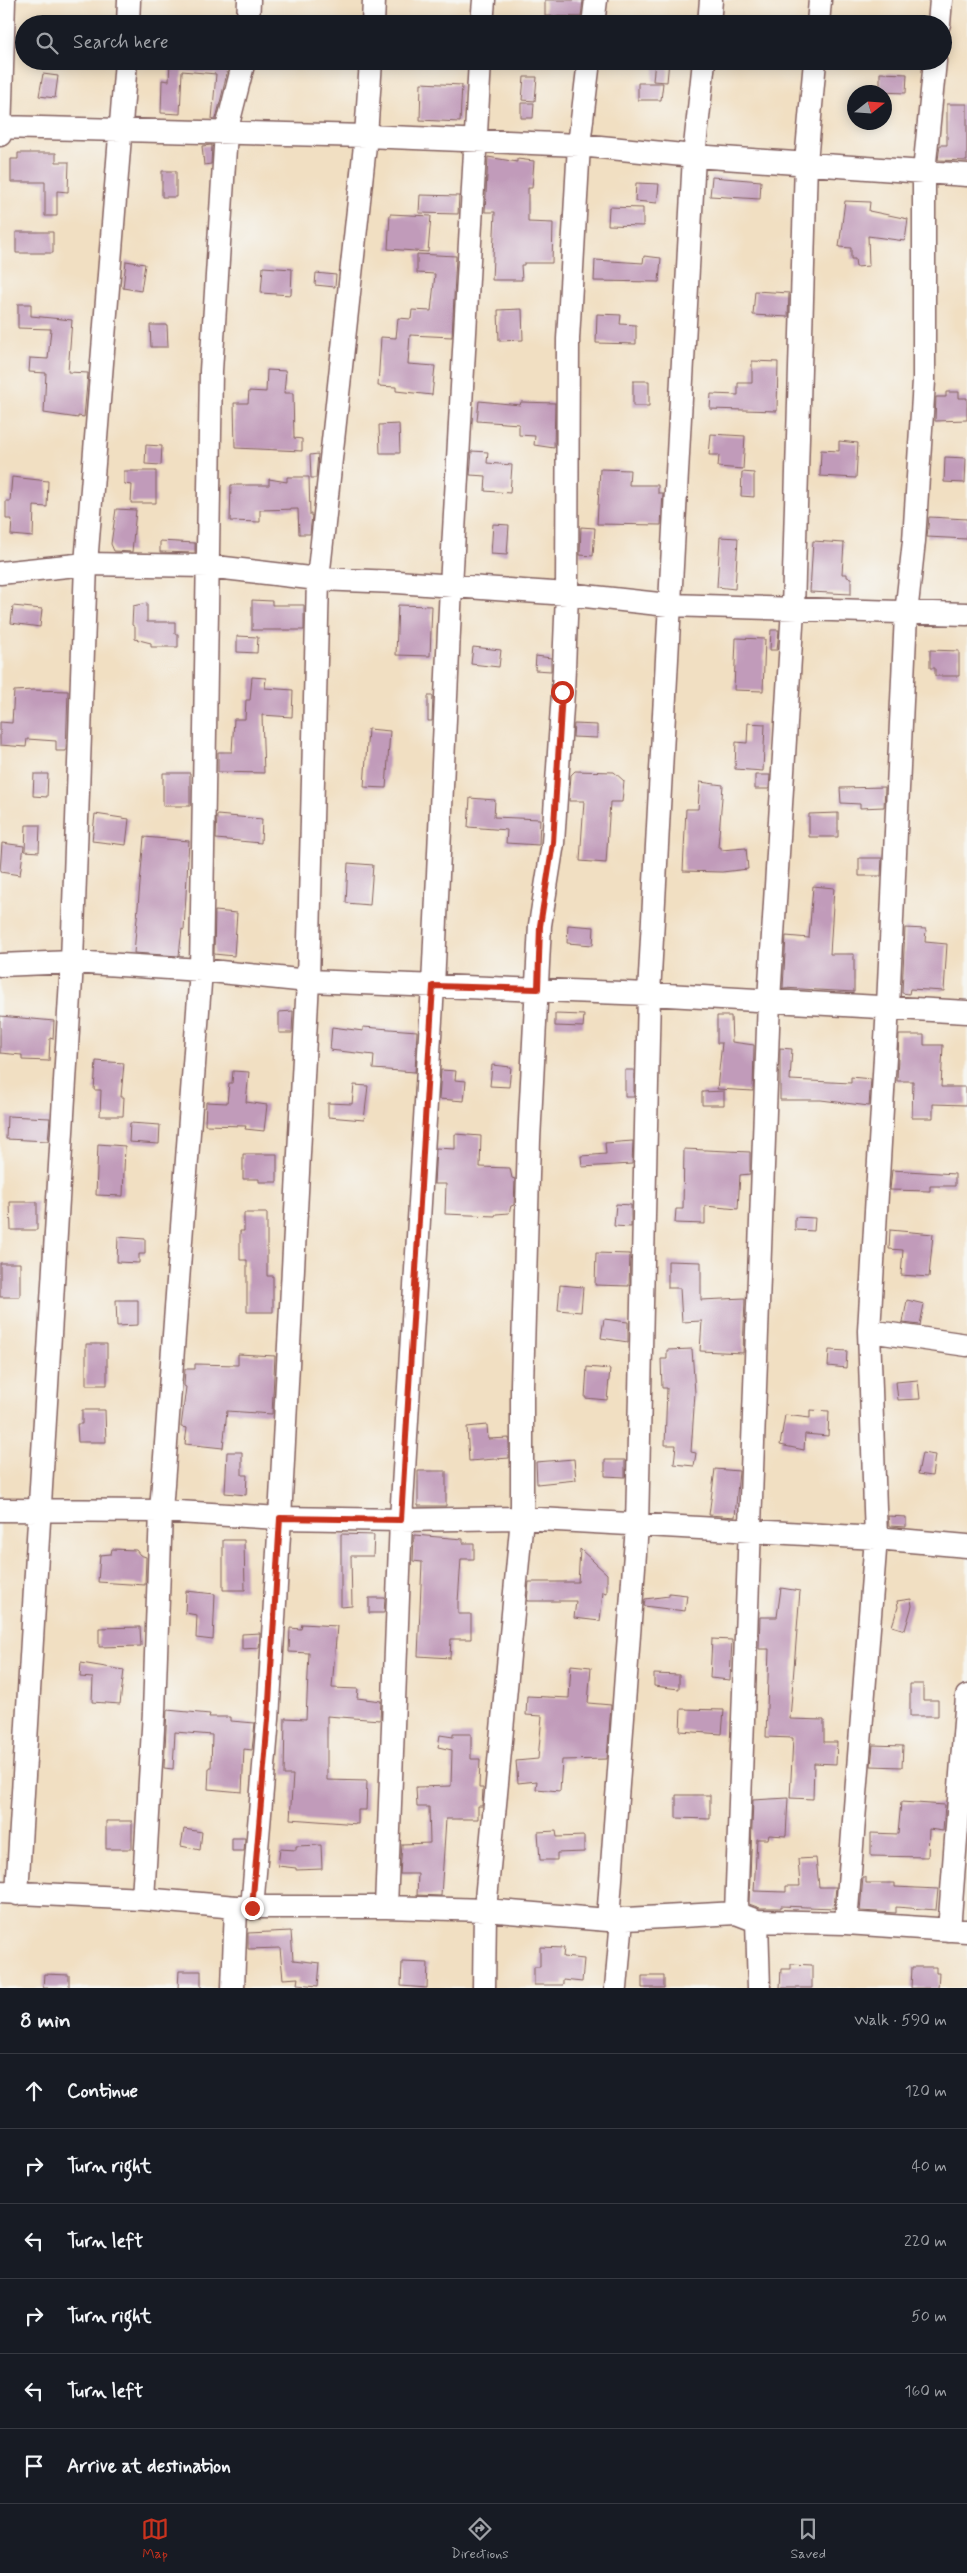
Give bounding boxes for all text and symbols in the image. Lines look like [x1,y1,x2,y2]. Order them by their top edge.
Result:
search box [15,15,952,70]
icon: search [33,29,61,57]
text: Search here [73,30,169,55]
north arrow [847,85,892,130]
route start [551,681,574,704]
route end [241,1897,264,1920]
text: 8 min [20,2007,71,2035]
text: Walk · 590 m [854,2010,947,2031]
icon: ahead [20,2077,48,2105]
text: Continue [67,2079,138,2104]
text: 120 m [905,2081,947,2102]
icon: right [20,2152,48,2180]
text: Turn right [67,2154,151,2179]
text: 40 m [911,2156,947,2177]
icon: left [20,2227,48,2255]
text: Turn left [67,2229,143,2254]
text: 220 m [904,2231,947,2252]
icon: right [20,2302,48,2330]
text: Turn right [67,2304,151,2329]
text: 50 m [911,2306,947,2327]
icon: left [20,2377,48,2405]
text: Turn left [67,2379,143,2404]
text: 160 m [904,2381,947,2402]
icon: arrive [20,2452,48,2480]
text: Arrive at destination [67,2454,231,2479]
tab: Map [141,2515,169,2563]
tab: Directions [451,2515,509,2563]
tab: Saved [791,2515,826,2563]

